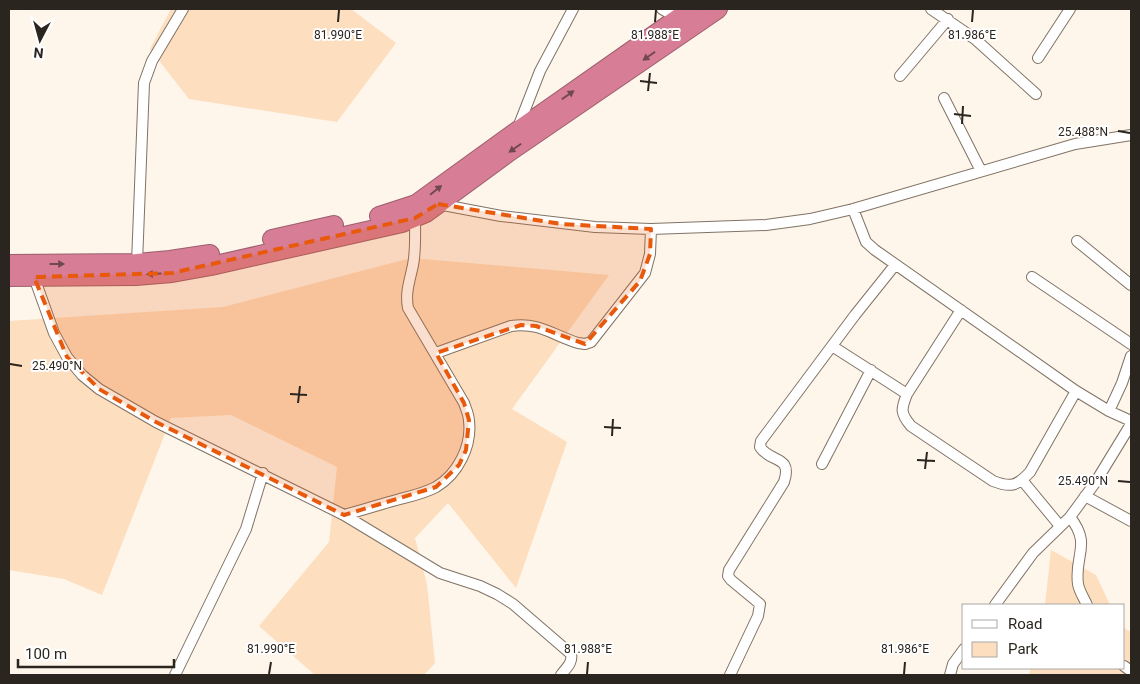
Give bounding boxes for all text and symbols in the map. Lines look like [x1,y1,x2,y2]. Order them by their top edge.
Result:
north arrow [15,15,65,65]
text: 81.990°E [314,28,362,42]
text: 81.988°E [631,28,679,42]
text: 81.986°E [948,28,996,42]
text: N [33,44,44,61]
one-way arrow [642,51,656,61]
one-way arrow [561,90,575,100]
text: 25.488°N [1058,125,1108,139]
one-way arrow [508,143,522,153]
one-way arrow [429,184,442,195]
one-way arrow [50,260,66,268]
one-way arrow [146,271,162,279]
text: 25.490°N [32,359,82,373]
text: 25.490°N [1058,474,1108,488]
legend [962,604,1125,669]
text: Road [1008,615,1042,633]
scale bar [18,636,174,668]
text: Park [1008,640,1039,658]
text: 81.990°E [247,642,295,656]
text: 81.988°E [564,642,612,656]
text: 81.986°E [881,642,929,656]
text: 100 m [25,645,67,663]

